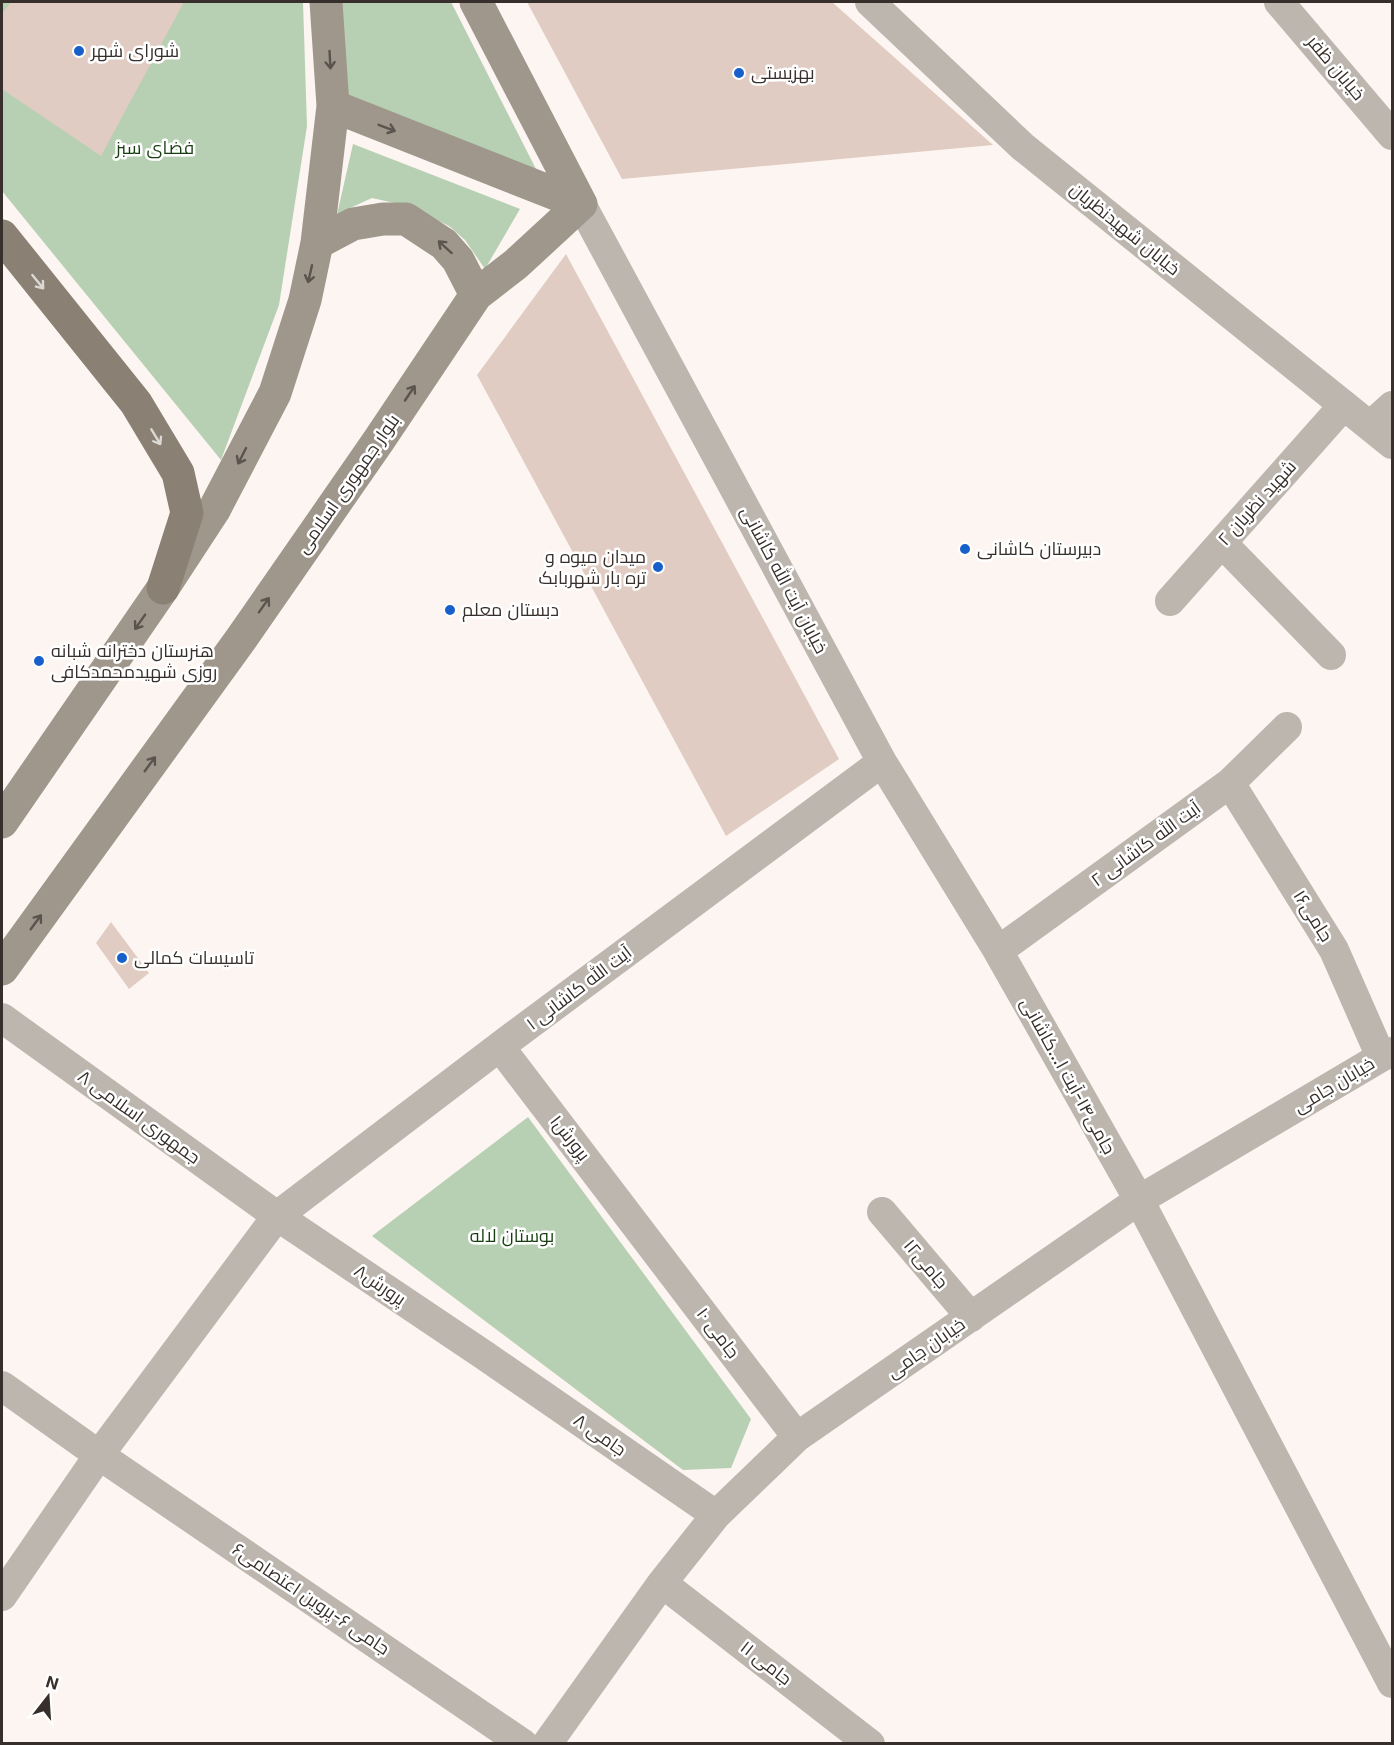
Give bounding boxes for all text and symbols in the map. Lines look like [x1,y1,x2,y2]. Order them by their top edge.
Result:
street label: خیابان ظفر [1302,30,1370,105]
place label: شورای شهر [90,40,179,62]
marker: شورای شهر [72,44,86,58]
one-way arrow [325,49,336,69]
place label: بهزیستی [751,62,815,84]
marker: بهزیستی [732,66,746,80]
one-way arrow [377,123,396,134]
park label: فضای سبز [115,137,194,159]
street label: خیابان شهیدنظریان [1066,178,1184,280]
one-way arrow [437,239,452,254]
one-way arrow [304,264,316,283]
one-way arrow [32,274,45,290]
one-way arrow [405,385,417,402]
street label: بلوار جمهوری اسلامی [292,410,404,558]
one-way arrow [151,428,163,445]
one-way arrow [236,447,248,464]
street label: شهید نظریان ۲ [1213,456,1301,550]
street label: خیابان آیت الله کاشانی [736,502,833,657]
place label: دبیرستان کاشانی [977,538,1101,560]
marker: دبیرستان کاشانی [958,542,972,556]
place label: میدان میوه و تره بار شهربابک [539,546,646,589]
marker: میدان میوه و تره بار شهربابک [651,560,665,574]
one-way arrow [258,598,270,614]
place label: دبستان معلم [462,599,559,622]
marker: دبستان معلم [443,603,457,617]
one-way arrow [134,613,146,629]
place label: هنرستان دخترانه شبانه روزی شهیدمحمدکافی [51,640,217,683]
marker: هنرستان دخترانه شبانه روزی شهیدمحمدکافی [32,654,46,668]
one-way arrow [144,756,157,772]
street label: آیت الله کاشانی ۲ [1086,796,1205,891]
street label: جامی۱۶ [1289,886,1337,946]
one-way arrow [30,914,42,930]
street label: آیت الله کاشانی ۱ [521,940,636,1035]
place label: تاسیسات کمالی [134,947,254,969]
marker: تاسیسات کمالی [115,951,129,965]
street label: جامی۱۴-آیت ا...کاشانی [1016,994,1120,1158]
street label: خیابان جامی [1290,1052,1378,1118]
street label: جمهوری اسلامی ۸ [74,1065,204,1169]
street label: پرورش۱ [544,1111,595,1166]
park label: بوستان لاله [470,1225,554,1247]
street label: جامی۱۲ [899,1235,953,1293]
street label: پرورش۸ [349,1260,410,1311]
street label: جامی ۱۰ [692,1303,744,1363]
street label: خیابان جامی [883,1313,969,1383]
street label: جامی ۸ [569,1409,631,1461]
street label: جامی ۶-پروین اعتصامی۶ [228,1538,394,1661]
street label: جامی ۱۱ [736,1636,796,1690]
north arrow [18,1667,78,1727]
text: N [44,1671,61,1694]

